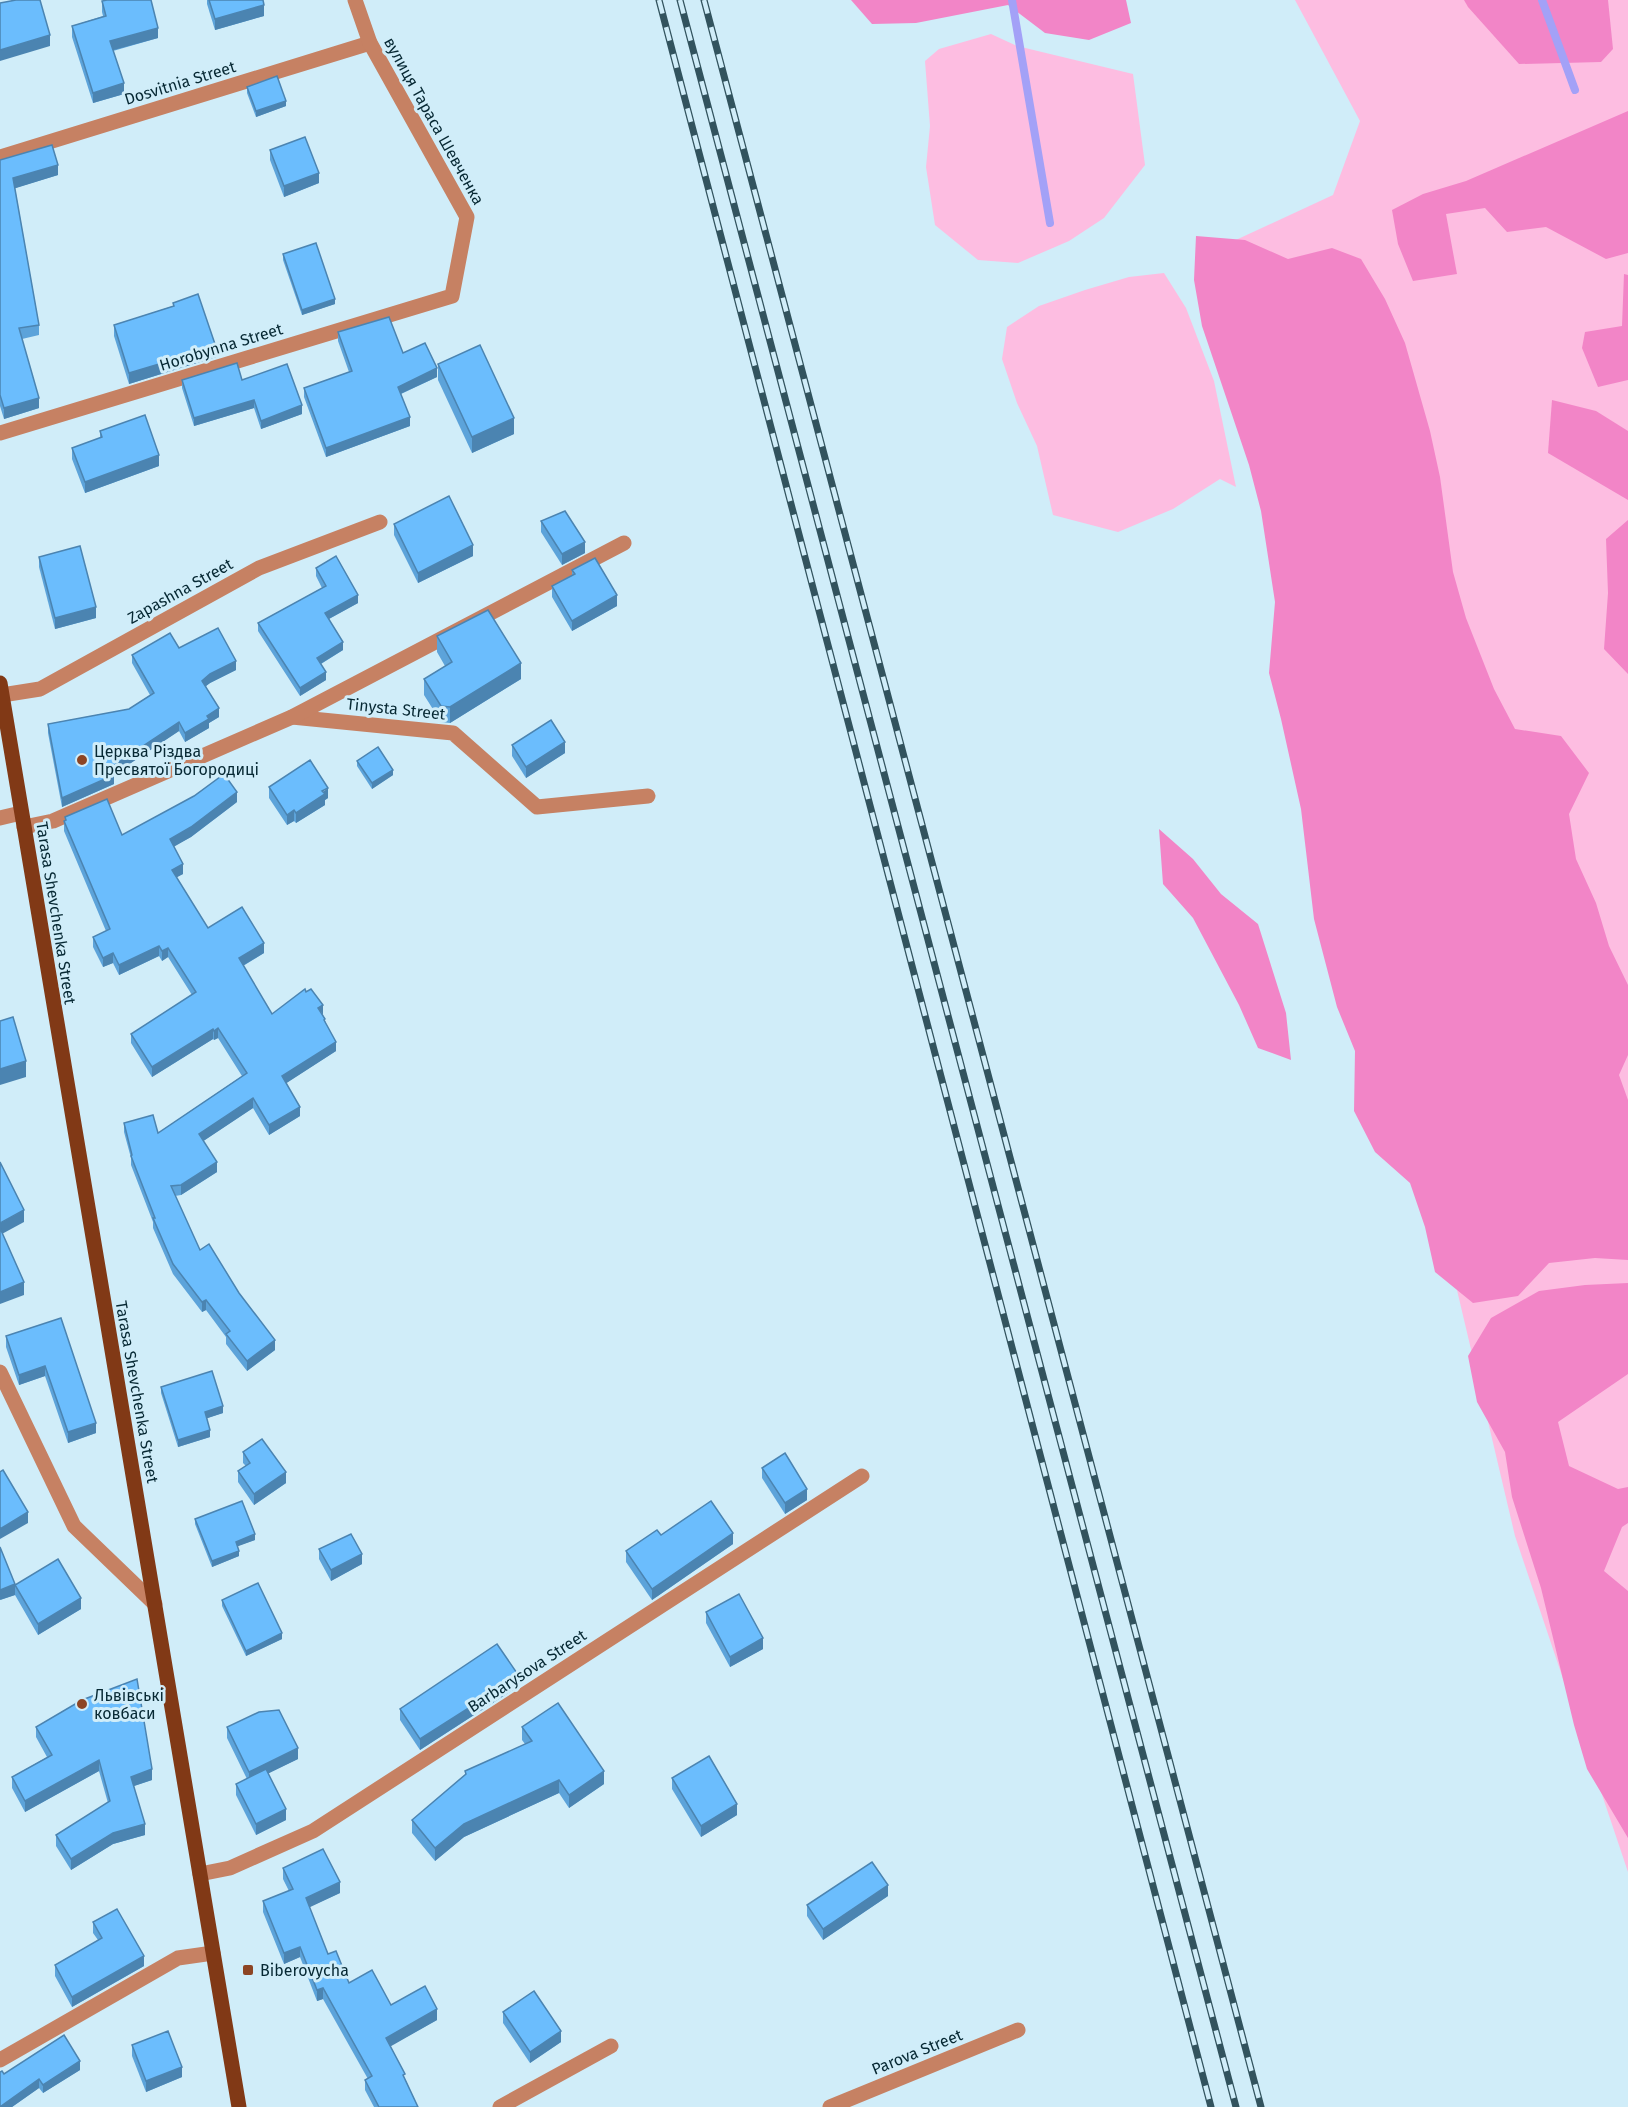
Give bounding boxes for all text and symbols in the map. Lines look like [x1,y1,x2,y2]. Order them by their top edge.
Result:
street label: вулиця Тараса Шевченка [380,34,488,208]
street label: Dosvitnia Street [122,57,238,109]
street label: Horobynna Street [157,319,285,375]
street label: Zapashna Street [124,554,236,628]
street label: Tinysta Street [346,694,447,724]
place label: Церква Різдва Пресвятої Богородиці [94,742,259,779]
marker: Церква Різдва Пресвятої Богородиці [75,753,89,767]
street label: Tarasa Shevchenka Street [32,820,80,1006]
street label: Tarasa Shevchenka Street [112,1299,162,1485]
street label: Barbarysova Street [464,1626,590,1716]
place label: Львівські ковбаси [94,1686,164,1723]
marker: Львівські ковбаси [75,1697,89,1711]
place label: Biberovycha [260,1961,349,1980]
marker: Biberovycha [241,1963,255,1977]
street label: Parova Street [869,2025,965,2079]

